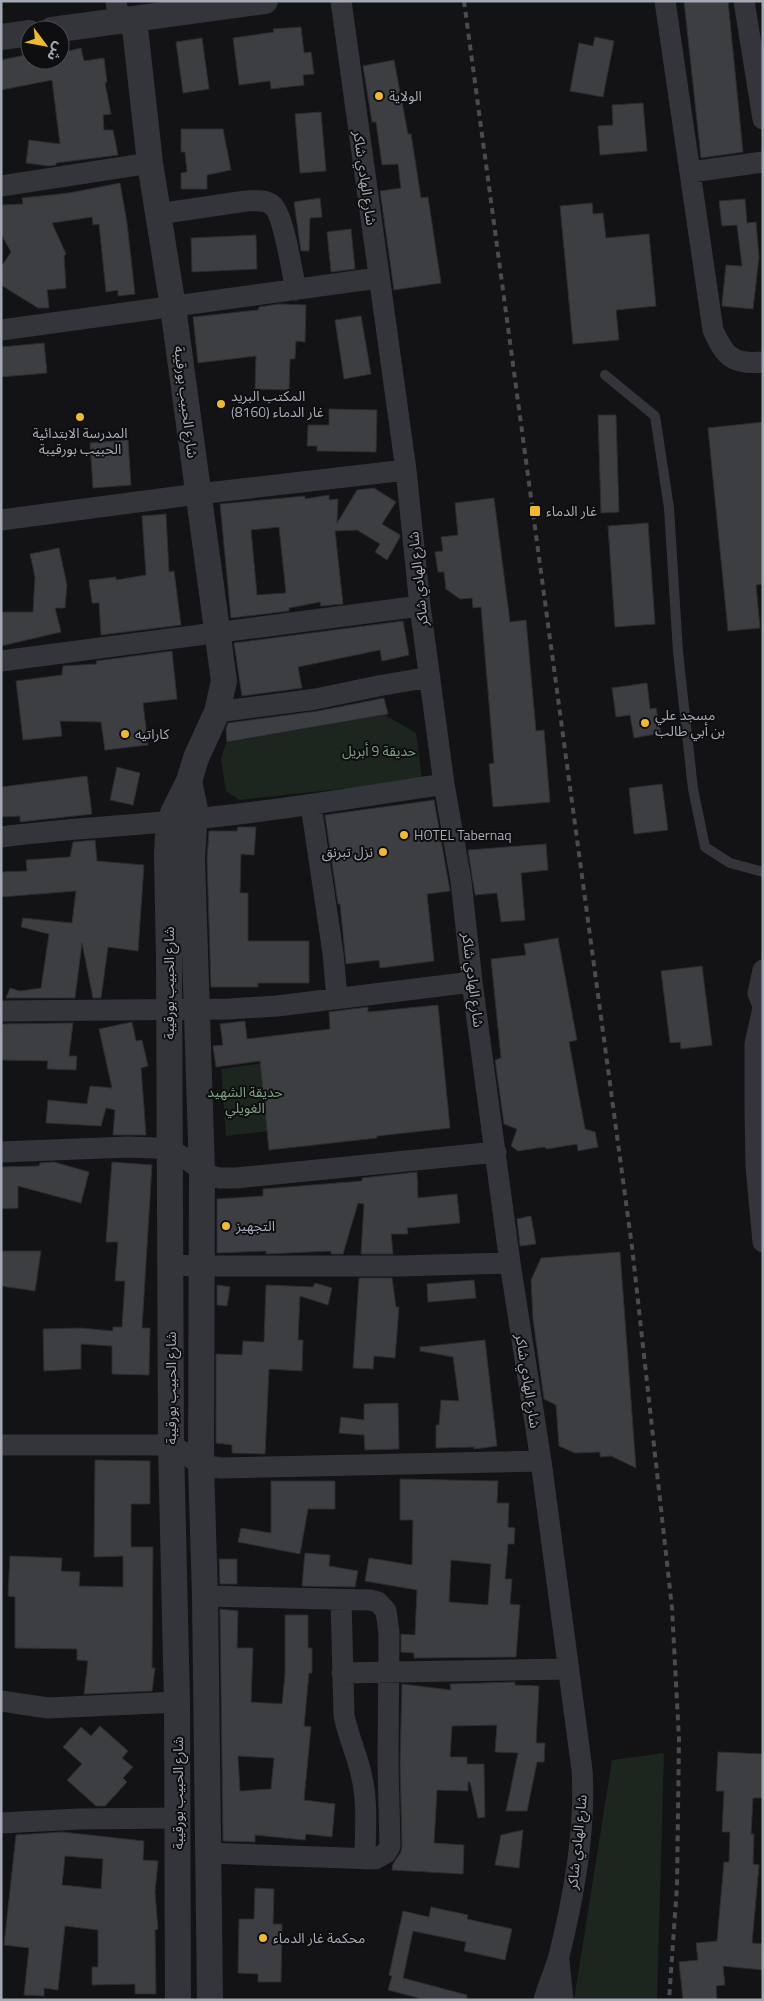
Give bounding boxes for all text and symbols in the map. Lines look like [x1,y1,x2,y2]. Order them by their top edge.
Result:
north arrow [20,20,70,70]
text: ش [42,38,70,66]
place label: الولاية [389,85,422,106]
marker: الولاية [373,90,385,102]
street label: شارع الهادي شاكر [347,128,383,227]
street label: شارع الحبيب بورقيبة [168,345,204,459]
place label: المكتب البريد غار الدماء (8160) [231,385,324,422]
marker: المكتب البريد غار الدماء (8160) [215,398,227,410]
marker: المدرسة الابتدائية الحبيب بورقيبة [74,411,86,423]
place label: المدرسة الابتدائية الحبيب بورقيبة [32,422,128,459]
place label: غار الدماء [546,500,597,521]
marker: غار الدماء [528,504,542,518]
street label: شارع الهادي شاكر [402,530,434,629]
place label: مسجد علي بن أبي طالب [655,704,725,742]
marker: مسجد علي بن أبي طالب [639,717,651,729]
place label: كاراتيه [135,723,169,744]
marker: كاراتيه [119,728,131,740]
park label: حديقة 9 أبريل [342,740,416,761]
place label: HOTEL Tabernaq [414,824,512,845]
marker: HOTEL Tabernaq [398,829,410,841]
place label: نزل تبرنق [322,841,373,862]
marker: نزل تبرنق [377,846,389,858]
street label: شارع الحبيب بورقيبة [158,927,180,1039]
street label: شارع الهادي شاكر [456,930,490,1029]
park label: حديقة الشهيد الغويلي [207,1081,283,1119]
place label: التجهيز [235,1215,275,1236]
marker: التجهيز [220,1220,232,1232]
street label: شارع الهادي شاكر [509,1331,546,1430]
street label: شارع الحبيب بورقيبة [160,1332,182,1444]
street label: شارع الحبيب بورقيبة [167,1737,189,1849]
street label: شارع الهادي شاكر [561,1793,593,1892]
place label: محكمة غار الدماء [273,1927,365,1948]
marker: محكمة غار الدماء [257,1932,269,1944]

